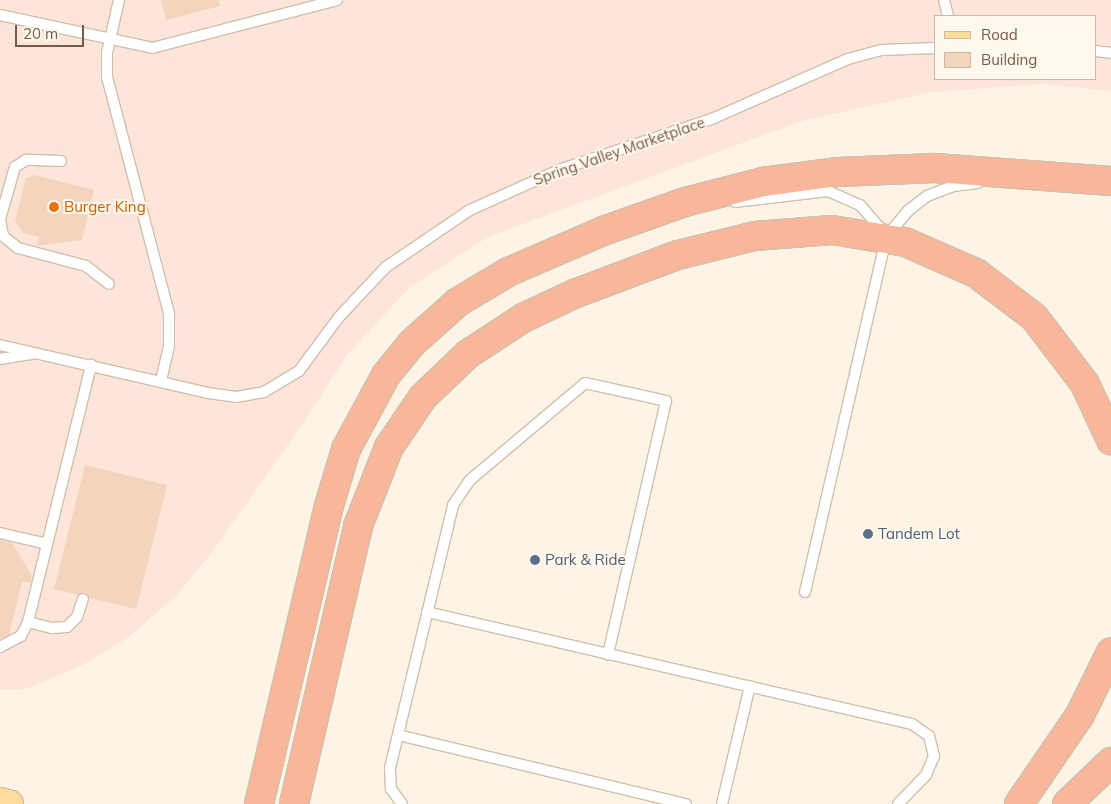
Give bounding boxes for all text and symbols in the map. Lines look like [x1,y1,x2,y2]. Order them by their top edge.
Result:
scale bar [18,15,86,47]
legend [934,15,1096,80]
text: 20 m [23,24,58,43]
text: Road [981,25,1018,44]
text: Building [981,50,1037,69]
street label: Spring Valley Marketplace [531,113,707,189]
place label: Burger King [64,198,146,216]
marker: Burger King [48,201,60,213]
place label: Tandem Lot [878,525,960,543]
marker: Tandem Lot [862,528,874,540]
place label: Park & Ride [545,551,626,569]
marker: Park & Ride [529,554,541,566]

